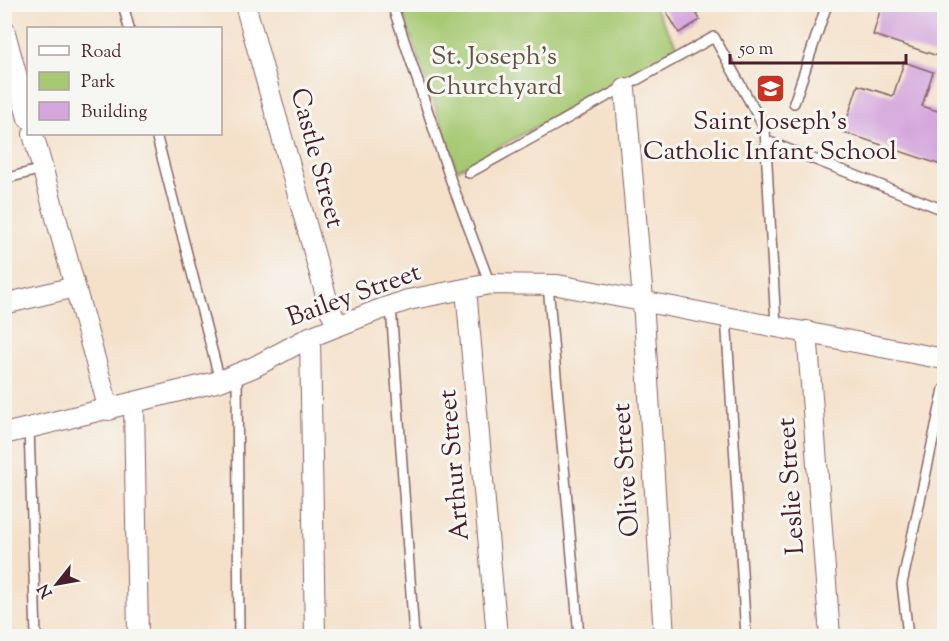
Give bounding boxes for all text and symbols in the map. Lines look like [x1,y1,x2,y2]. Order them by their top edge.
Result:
legend [27,27,222,135]
scale bar [730,27,906,65]
text: 50 m [738,37,774,63]
park label: St. Joseph's Churchyard [426,39,562,106]
text: Road [81,40,121,66]
text: Park [81,70,116,96]
school or university icon: Saint Joseph's Catholic Infant School [754,72,786,104]
street label: Castle Street [280,84,352,232]
text: Building [81,100,147,126]
place label: Saint Joseph's Catholic Infant School [643,104,897,171]
street label: Bailey Street [282,255,426,337]
street label: Arthur Street [430,388,480,542]
street label: Olive Street [604,402,650,538]
street label: Leslie Street [769,416,815,556]
north arrow [27,554,87,614]
text: N [33,579,59,602]

